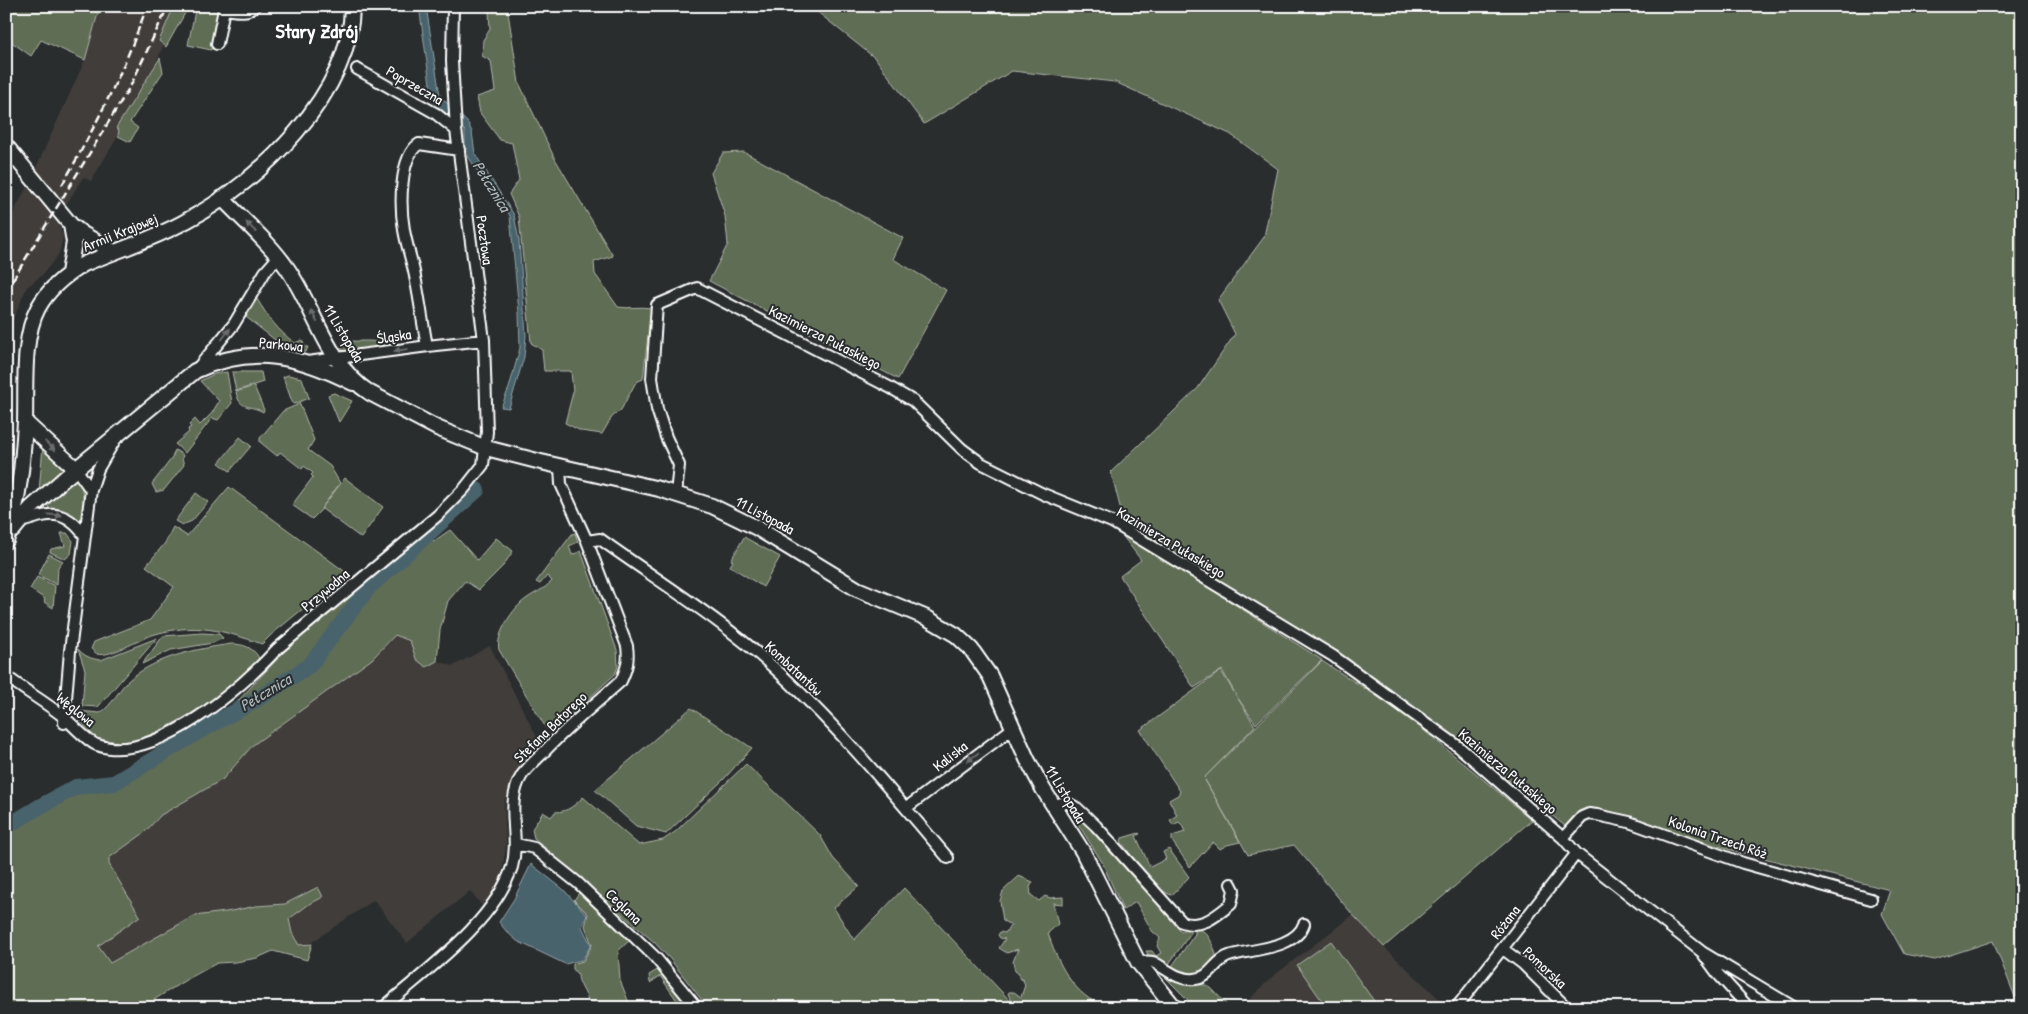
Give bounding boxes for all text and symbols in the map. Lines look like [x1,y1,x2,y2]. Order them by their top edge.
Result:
district label: Stary Zdrój [275,17,359,45]
street label: Poprzeczna [383,60,448,110]
water label: Pełcznica [468,156,517,217]
street label: Armii Krajowej [79,207,161,257]
street label: Pocztowa [471,214,499,266]
one-way arrow [245,221,257,233]
street label: 11 Listopada [318,300,370,366]
street label: Kazimierza Pułaskiego [765,300,885,374]
one-way arrow [310,309,318,324]
street label: Śląska [375,323,413,349]
one-way arrow [221,328,232,341]
street label: Parkowa [258,331,304,357]
one-way arrow [393,346,409,354]
one-way arrow [44,440,56,452]
street label: 11 Listopada [732,491,798,539]
street label: Kazimierza Pułaskiego [1113,501,1229,583]
one-way arrow [47,512,63,520]
street label: Przywodna [296,563,354,616]
street label: Kombatantów [760,636,828,700]
water label: Pełcznica [235,667,296,716]
street label: Węglowa [52,687,100,731]
street label: Stefana Batorego [509,687,591,767]
street label: Kazimierza Pułaskiego [1454,723,1562,819]
street label: Kaliska [928,736,972,776]
one-way arrow [967,751,980,762]
street label: 11 Listopada [1040,761,1092,827]
street label: Kolonia Trzech Róż [1666,810,1771,864]
street label: Ceglana [601,883,647,929]
street label: Różana [1485,901,1525,943]
street label: Pomorska [1518,941,1572,993]

